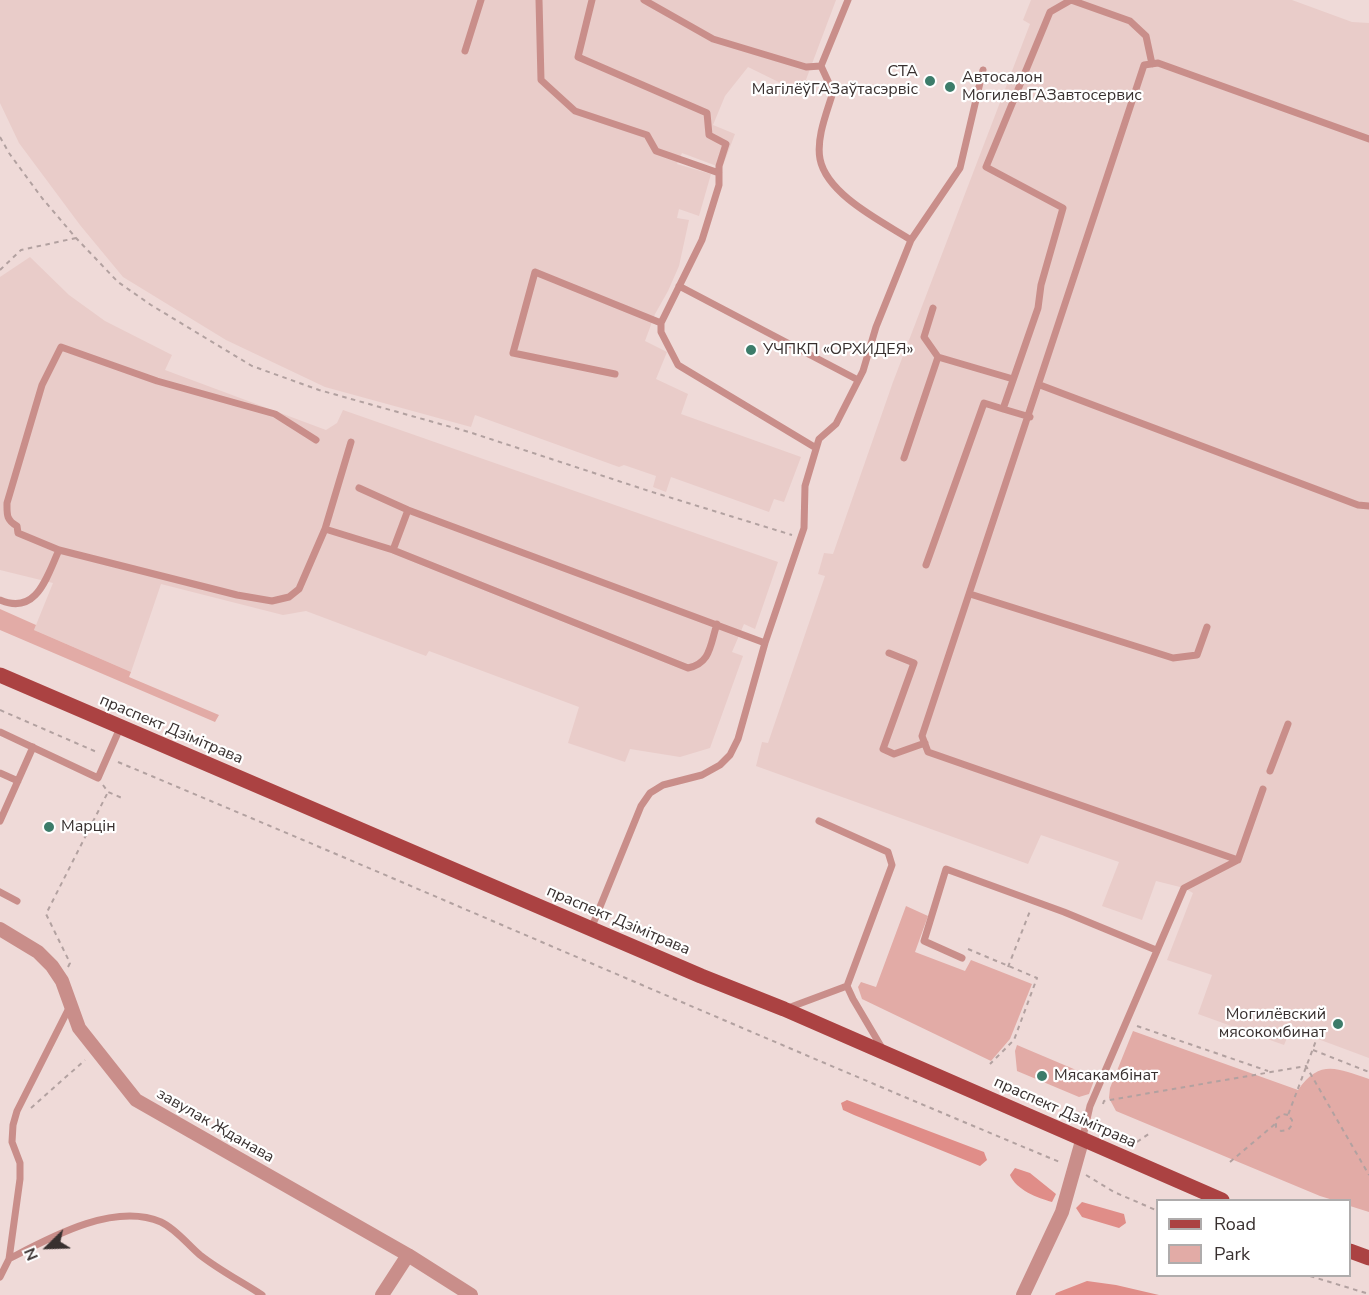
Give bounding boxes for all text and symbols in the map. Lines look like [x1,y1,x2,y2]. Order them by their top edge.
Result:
place label: СТА МагілёўГАЗаўтасэрвіс [752,62,918,100]
place label: Автосалон МогилевГАЗавтосервис [962,68,1142,106]
marker: СТА МагілёўГАЗаўтасэрвіс [923,74,937,88]
marker: Автосалон МогилевГАЗавтосервис [943,80,957,94]
place label: УЧПКП «ОРХИДЕЯ» [763,340,913,360]
marker: УЧПКП «ОРХИДЕЯ» [744,343,758,357]
street label: праспект Дзімітрава [96,691,246,769]
place label: Марцін [61,817,116,837]
marker: Марцін [42,820,56,834]
street label: праспект Дзімітрава [543,882,693,960]
place label: Могилёвский мясокомбинат [1219,1005,1326,1043]
marker: Могилёвский мясокомбинат [1331,1017,1345,1031]
place label: Мясакамбінат [1054,1066,1158,1086]
marker: Мясакамбінат [1035,1069,1049,1083]
street label: праспект Дзімітрава [991,1073,1139,1153]
street label: завулак Жданава [153,1085,277,1167]
legend [1156,1199,1351,1277]
text: Road [1214,1212,1256,1236]
north arrow [18,1217,78,1277]
text: Park [1214,1242,1250,1266]
text: N [19,1244,44,1264]

